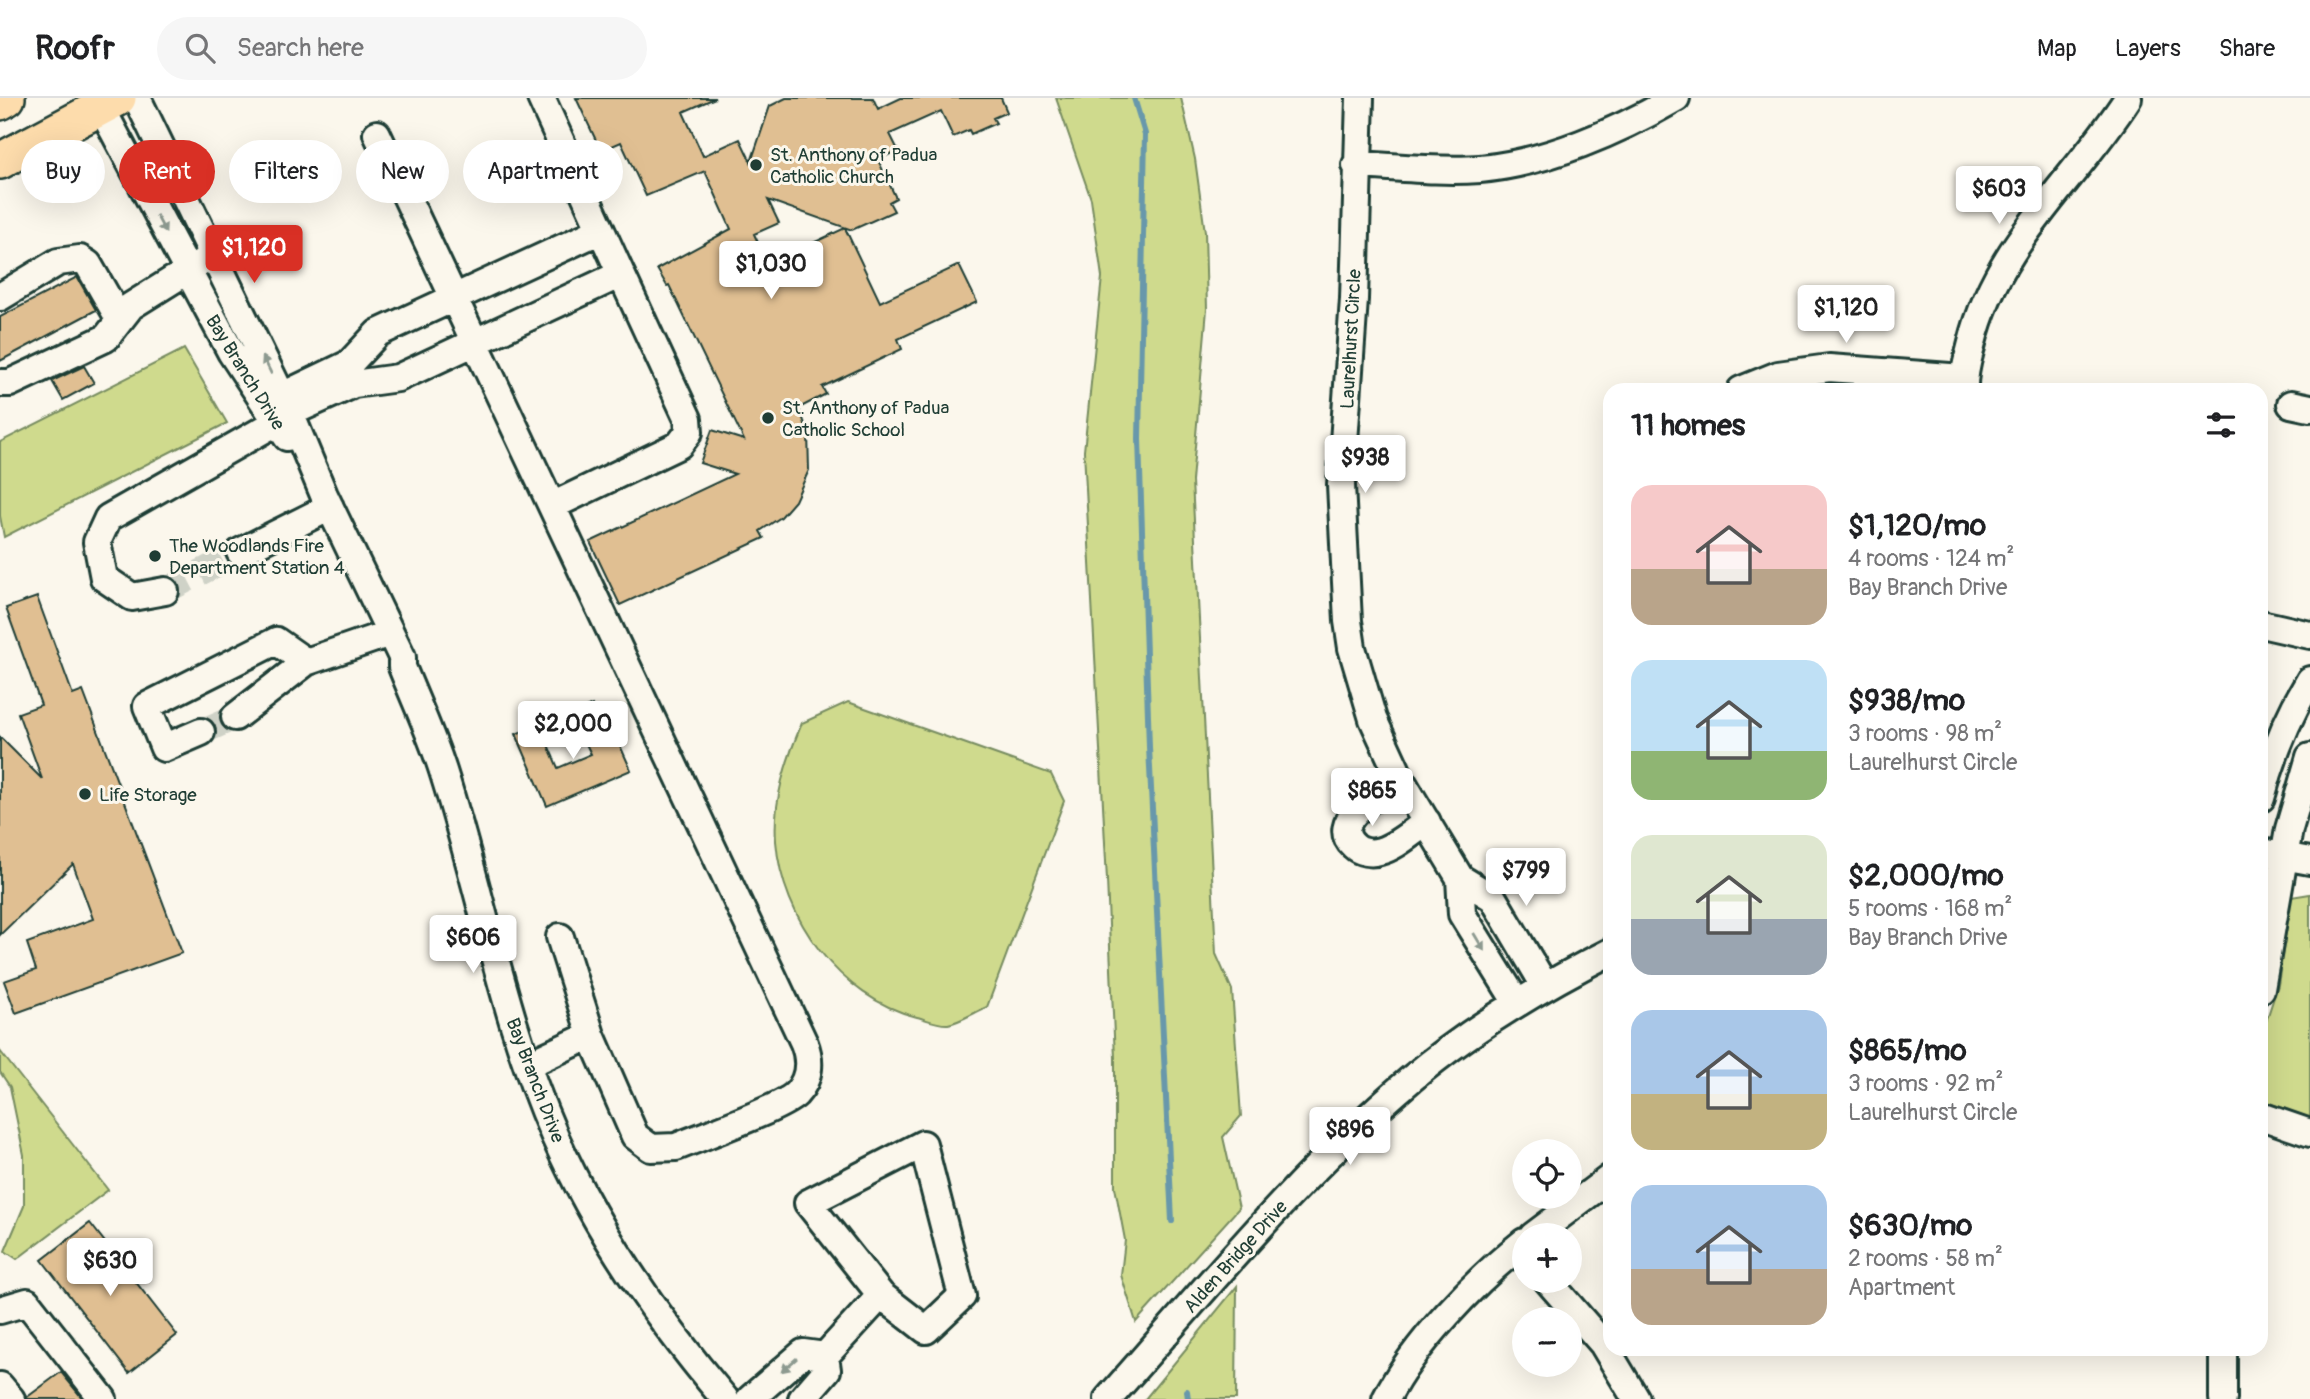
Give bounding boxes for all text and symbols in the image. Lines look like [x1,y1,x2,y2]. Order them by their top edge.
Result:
search box [157,17,647,80]
text: Roofr [35,28,115,69]
icon: search [181,29,219,67]
text: Search here [237,32,364,64]
text: Map [2037,34,2077,63]
text: Layers [2115,34,2181,63]
text: Share [2219,34,2275,63]
chip: Buy [21,140,105,203]
chip: Rent [119,140,215,203]
chip: Filters [229,140,342,203]
chip: New [356,140,449,203]
chip: Apartment [463,140,623,203]
place label: St. Anthony of Padua Catholic Church [770,143,938,189]
marker: St. Anthony of Padua Catholic Church [748,157,764,173]
pin: $603 [1958,166,2040,226]
text: $603 [1972,174,2026,203]
one-way arrow [155,214,167,234]
pin: $1,120 [197,226,311,285]
text: $1,120 [222,233,286,262]
pin: $1,030 [714,242,828,301]
text: $1,030 [735,249,807,278]
street label: Laurelhurst Circle [1335,268,1367,410]
pin: $1,120 [1789,286,1903,345]
text: $1,120 [1814,293,1878,322]
street label: Bay Branch Drive [200,310,291,435]
one-way arrow [261,355,272,375]
place label: St. Anthony of Padua Catholic School [782,396,950,442]
icon: filters [2202,406,2240,444]
text: 11 homes [1631,407,1745,444]
marker: St. Anthony of Padua Catholic School [760,410,776,426]
pin: $938 [1324,436,1406,495]
text: $938 [1341,443,1389,472]
text: $1,120/mo [1848,507,1986,544]
icon: home [1687,513,1771,597]
place label: The Woodlands Fire Department Station 4 [169,534,345,580]
text: 4 rooms · 124 m² [1848,544,2014,573]
marker: The Woodlands Fire Department Station 4 [147,548,163,564]
text: Bay Branch Drive [1848,573,2007,602]
text: $938/mo [1848,682,1965,719]
icon: home [1687,688,1771,772]
pin: $2,000 [516,702,630,761]
text: $2,000 [534,709,612,738]
text: 3 rooms · 98 m² [1848,719,2002,748]
text: Laurelhurst Circle [1848,748,2017,777]
pin: $865 [1331,768,1413,828]
text: $865 [1347,776,1397,805]
place label: Life Storage [99,783,197,807]
marker: Life Storage [77,786,93,802]
pin: $799 [1485,848,1567,908]
text: $799 [1502,856,1550,885]
text: $2,000/mo [1848,857,2004,894]
icon: home [1687,863,1771,947]
text: 5 rooms · 168 m² [1848,894,2012,923]
pin: $606 [432,916,514,975]
text: $606 [446,923,500,952]
text: Bay Branch Drive [1848,923,2007,952]
one-way arrow [1472,932,1485,951]
street label: Bay Branch Drive [500,1015,570,1147]
text: $865/mo [1848,1032,1967,1069]
icon: home [1687,1038,1771,1122]
text: 3 rooms · 92 m² [1848,1069,2003,1098]
text: Laurelhurst Circle [1848,1098,2017,1127]
pin: $896 [1309,1108,1391,1167]
text: $896 [1325,1115,1375,1144]
map controls [1512,1139,1582,1377]
button: locate [1512,1139,1582,1209]
street label: Alden Bridge Drive [1179,1195,1293,1318]
text: $630/mo [1848,1207,1972,1244]
icon: home [1687,1213,1771,1297]
button: + [1512,1223,1582,1293]
pin: $630 [69,1238,151,1298]
text: 2 rooms · 58 m² [1848,1244,2003,1273]
text: $630 [83,1246,137,1275]
text: Apartment [1848,1273,1955,1302]
button: − [1512,1307,1582,1377]
one-way arrow [781,1357,798,1372]

